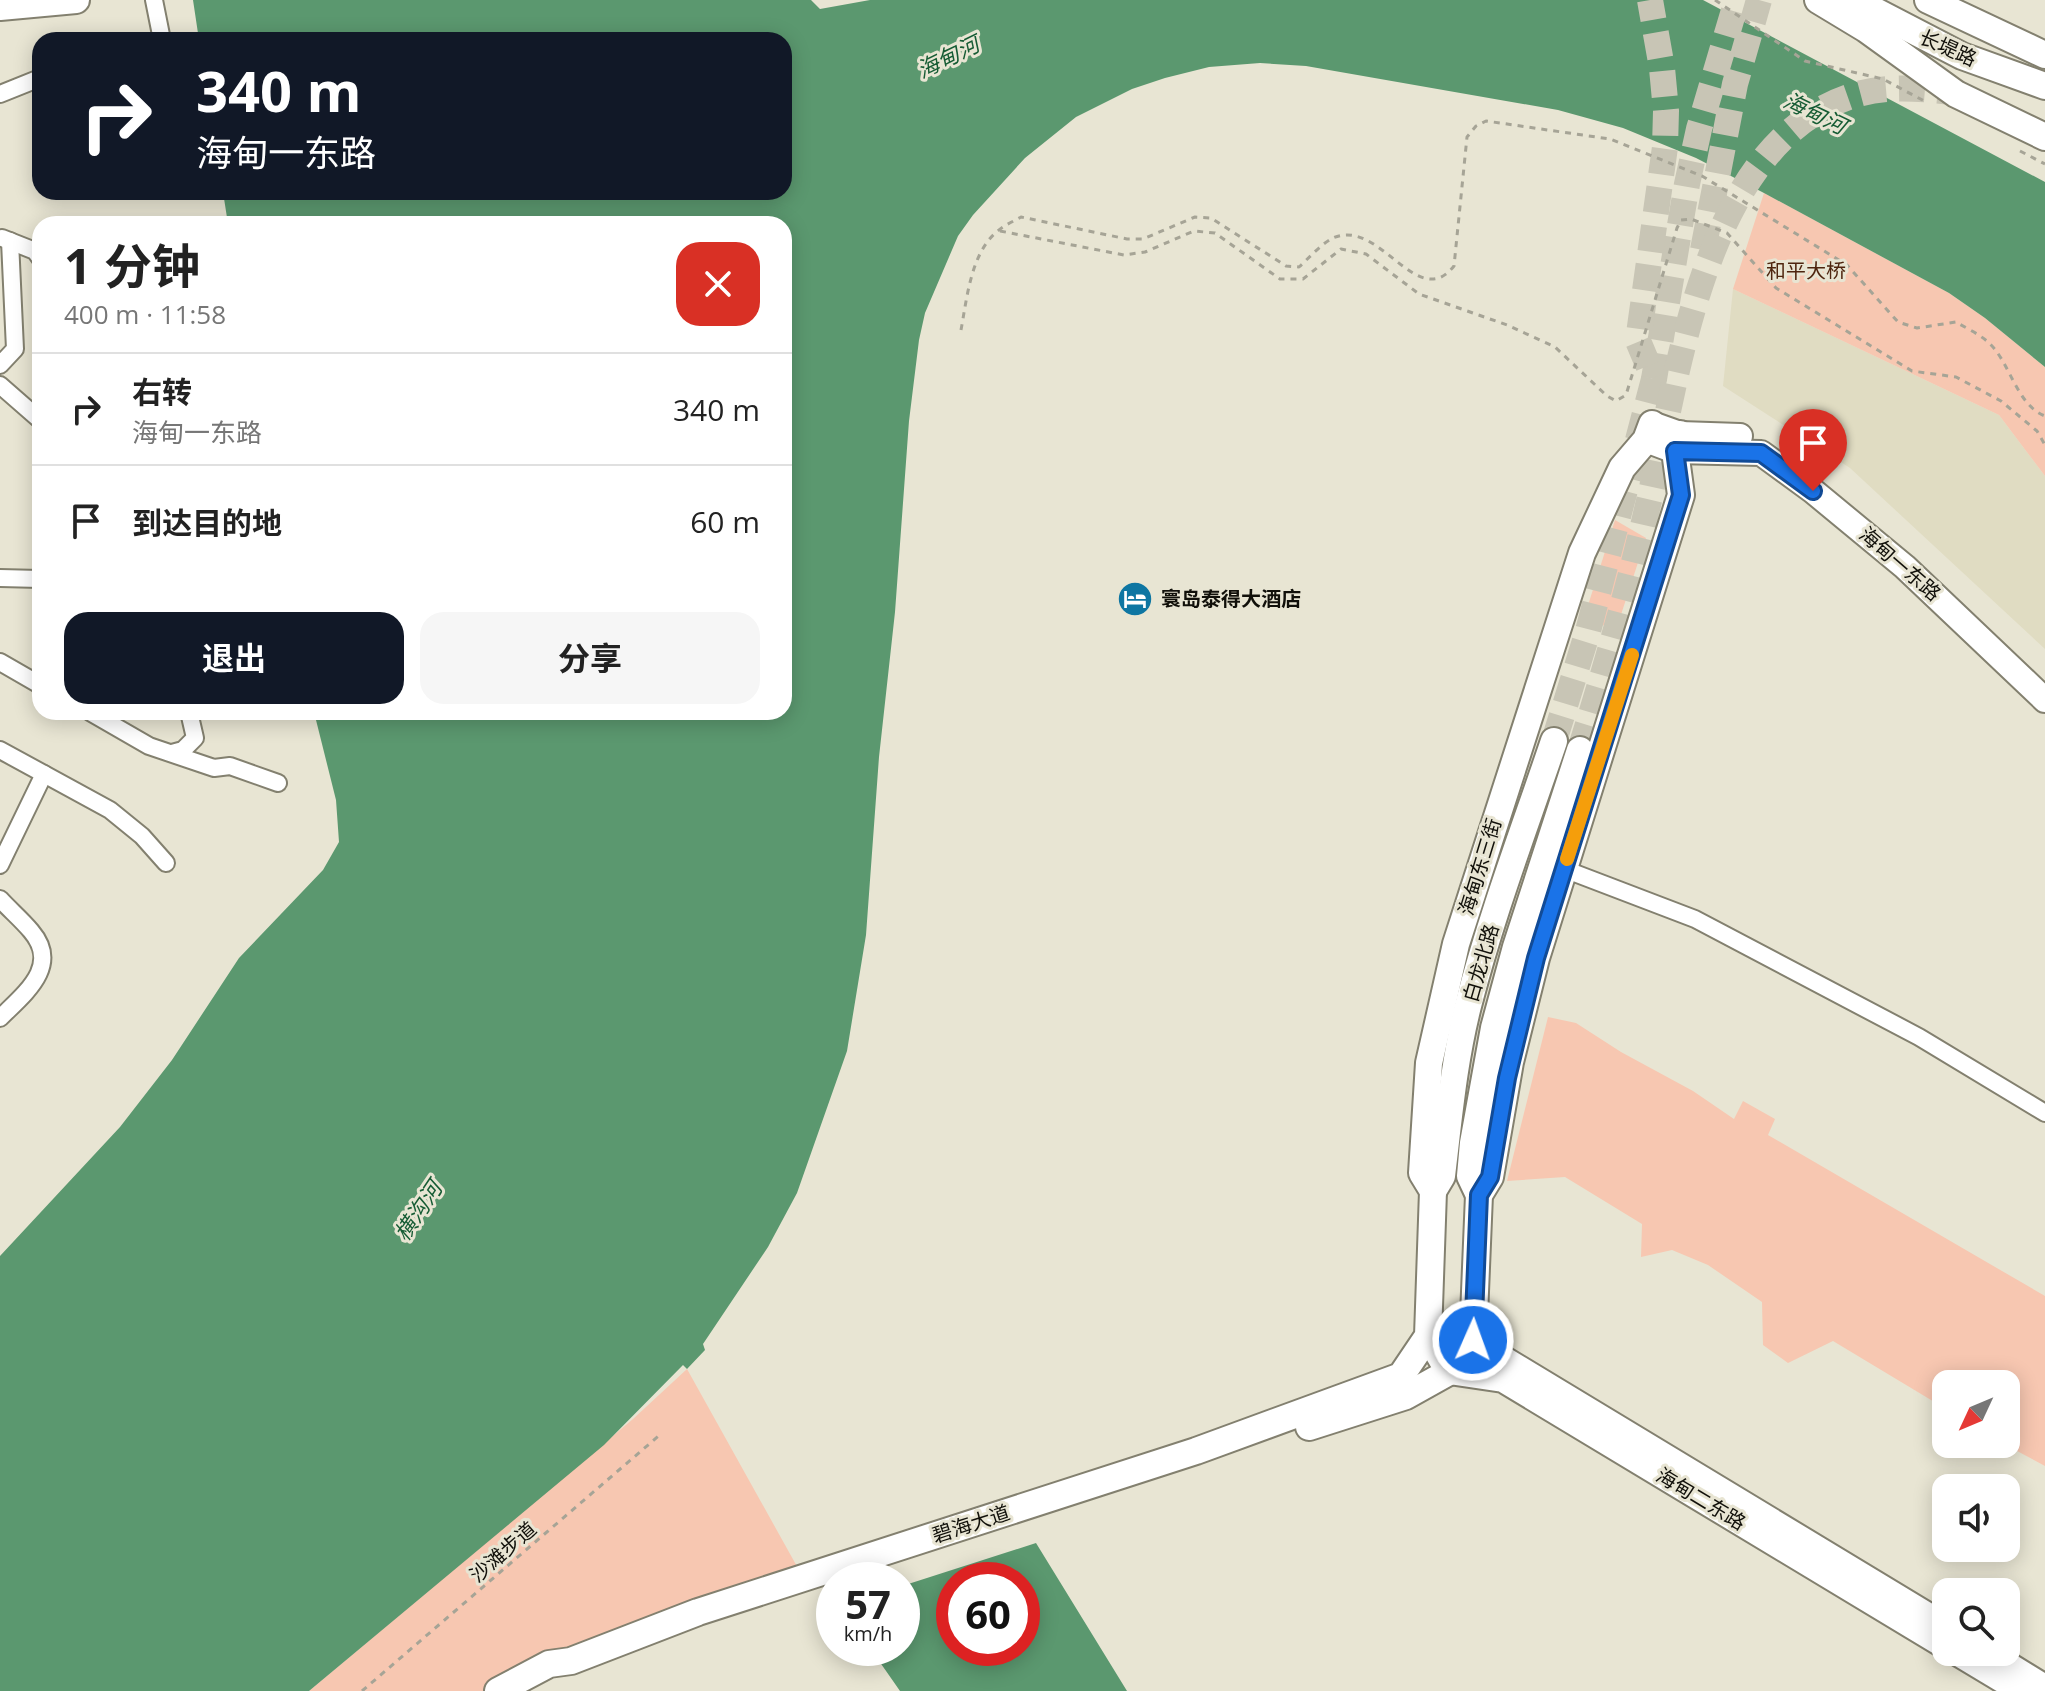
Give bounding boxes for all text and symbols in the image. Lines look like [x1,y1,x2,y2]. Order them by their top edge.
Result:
street label: 长堤路 [1915,23,1981,72]
water label: 海甸河 [911,26,987,84]
text: 340 m [196,52,362,128]
icon: right [64,64,168,168]
water label: 海甸河 [1779,84,1855,142]
text: 海甸一东路 [196,128,376,177]
text: 1 分钟 [64,233,200,298]
button: close [676,242,760,326]
park label: 和平大桥 [1766,257,1846,284]
text: 400 m · 11:58 [64,296,226,332]
text: 右转 [132,371,192,412]
icon: right [64,387,108,431]
text: 340 m [673,389,760,430]
pin [1779,409,1847,491]
text: 海甸一东路 [132,414,262,450]
icon: arrive [1791,421,1835,465]
icon: arrive [64,499,108,543]
text: 60 m [690,501,760,542]
text: 到达目的地 [132,502,282,543]
street label: 海甸一东路 [1854,521,1947,607]
hotel icon: 寰岛泰得大酒店 [1116,580,1154,618]
place label: 寰岛泰得大酒店 [1161,585,1301,612]
button: 退出 [64,612,404,704]
button: 分享 [420,612,760,704]
street label: 海甸东三街 [1452,815,1507,919]
street label: 白龙北路 [1457,921,1505,1005]
water label: 横沟河 [386,1171,450,1246]
position arrow [1431,1298,1515,1382]
north arrow [1932,1370,2020,1458]
map controls [1932,1370,2020,1666]
street label: 海甸二东路 [1651,1461,1751,1536]
button: sound [1932,1474,2020,1562]
street label: 碧海大道 [929,1498,1013,1549]
street label: 沙滩步道 [464,1515,542,1588]
speed limit sign: 60 [936,1562,1040,1666]
text: 57 [845,1576,891,1631]
button: search [1932,1578,2020,1666]
text: km/h [844,1620,892,1647]

